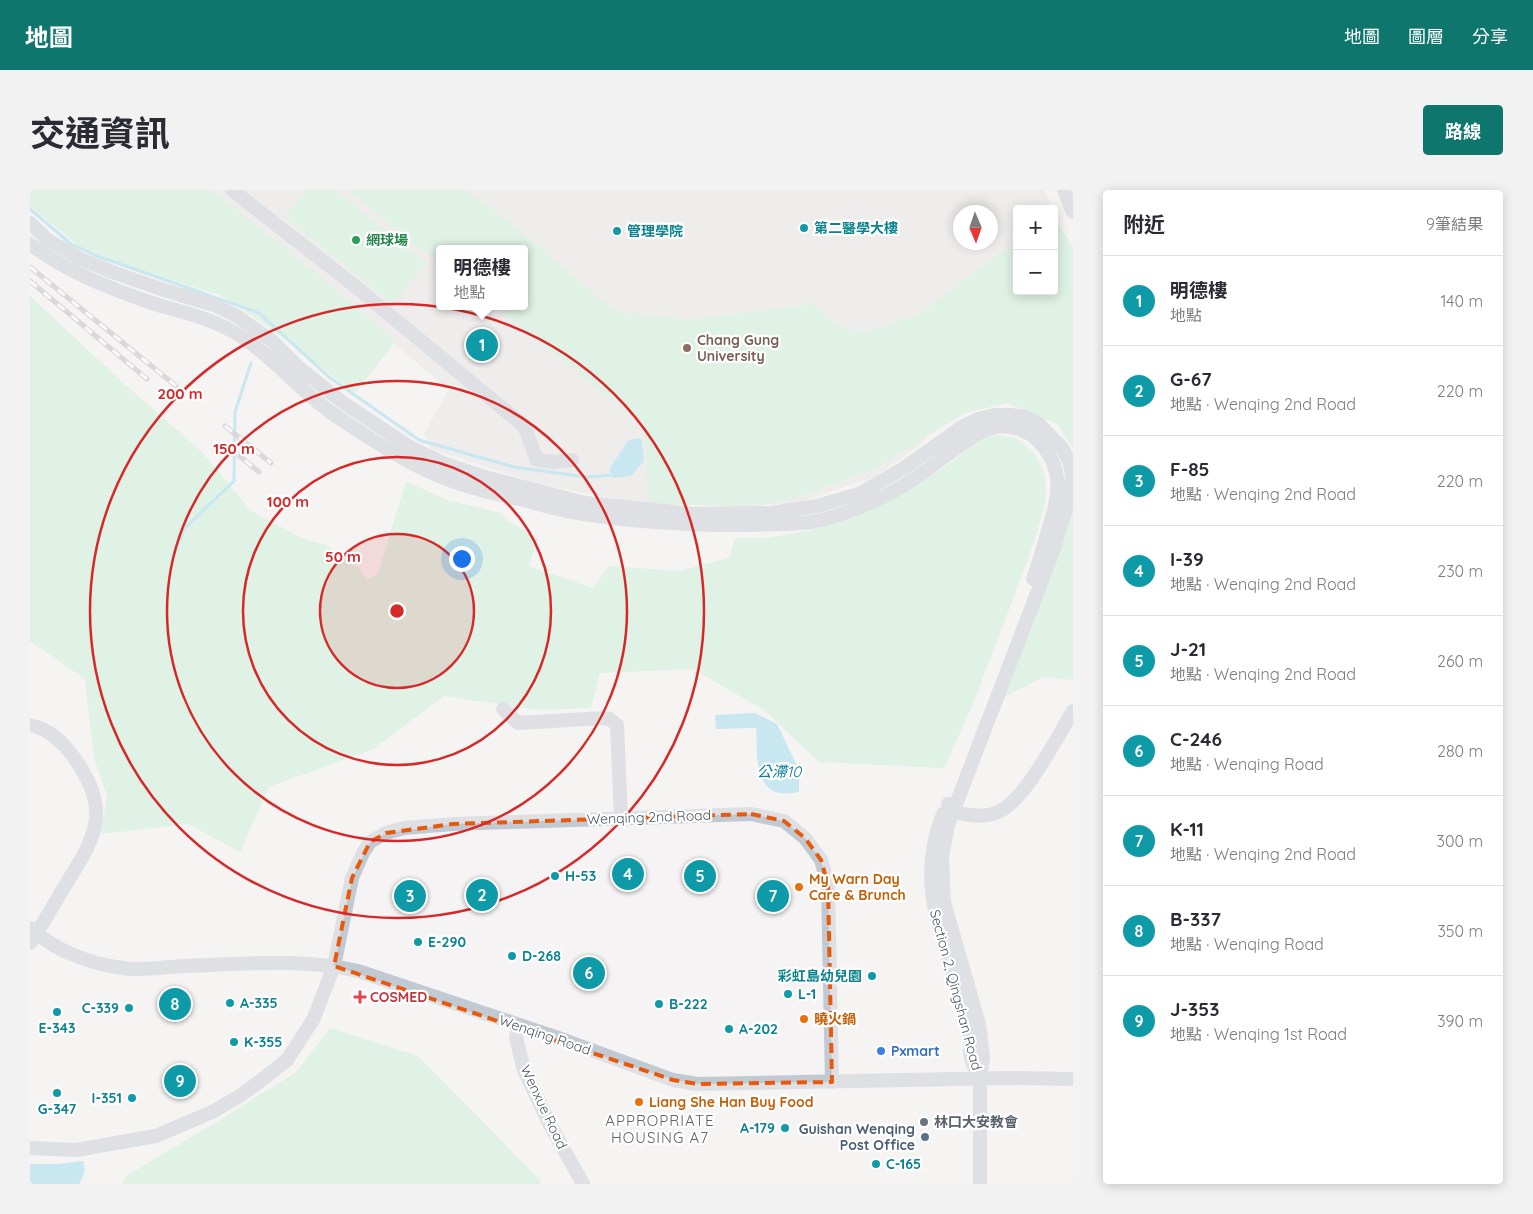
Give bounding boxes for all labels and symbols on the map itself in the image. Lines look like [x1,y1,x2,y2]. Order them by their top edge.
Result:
north arrow [953,205,998,250]
place label: 第二醫學大樓 [814,219,898,237]
place label: 管理學院 [627,222,683,240]
marker: 第二醫學大樓 [798,222,810,234]
marker: 管理學院 [611,225,623,237]
place label: 網球場 [366,231,408,249]
marker: 網球場 [350,234,362,246]
pin: 1 [466,326,498,364]
place label: Chang Gung University [697,331,779,365]
marker: Chang Gung University [681,342,693,354]
text: 200 m [158,384,203,403]
text: 150 m [213,439,255,458]
text: 100 m [267,492,309,511]
your location [449,546,475,572]
text: 50 m [325,547,361,566]
centre of rings [388,602,406,620]
water label: 公滯10 [757,762,802,781]
street label: Wenqing 2nd Road [587,806,711,828]
pin: 4 [612,855,644,893]
pin: 5 [684,857,716,895]
place label: H-53 [565,867,596,885]
marker: H-53 [549,870,561,882]
place label: My Warn Day Care & Brunch [809,870,906,904]
pin: 2 [466,876,498,914]
pin: 3 [394,877,426,915]
pin: 7 [757,877,789,915]
marker: My Warn Day Care & Brunch [793,881,805,893]
street label: Section 2, Qingshan Road [926,908,986,1072]
place label: E-290 [428,933,466,951]
marker: E-290 [412,936,424,948]
place label: D-268 [522,947,561,965]
marker: D-268 [506,950,518,962]
pin: 6 [573,954,605,992]
place label: 彩虹島幼兒園 [778,967,862,985]
marker: 彩虹島幼兒園 [866,970,878,982]
pin: 8 [159,985,191,1023]
place label: L-1 [798,985,816,1003]
place label: COSMED [370,988,427,1006]
marker: L-1 [782,988,794,1000]
marker: COSMED [354,991,366,1003]
place label: A-335 [240,994,278,1012]
place label: B-222 [669,995,708,1013]
marker: A-335 [224,997,236,1009]
marker: B-222 [653,998,665,1010]
place label: C-339 [82,999,119,1017]
marker: C-339 [123,1002,135,1014]
marker: E-343 [51,1006,63,1018]
place label: 曉火鍋 [814,1010,856,1028]
street label: Wenqing Road [497,1011,593,1059]
marker: 曉火鍋 [798,1013,810,1025]
place label: E-343 [39,1019,75,1037]
place label: A-202 [739,1020,778,1038]
marker: A-202 [723,1023,735,1035]
place label: K-355 [244,1033,282,1051]
marker: K-355 [228,1036,240,1048]
place label: Pxmart [891,1042,940,1060]
marker: Pxmart [875,1045,887,1057]
pin: 9 [164,1062,196,1100]
street label: Wenxue Road [517,1062,571,1152]
marker: G-347 [51,1087,63,1099]
place label: I-351 [92,1089,122,1107]
marker: I-351 [126,1092,138,1104]
place label: Liang She Han Buy Food [649,1093,813,1111]
marker: Liang She Han Buy Food [633,1096,645,1108]
place label: G-347 [38,1100,76,1118]
district label: APPROPRIATE HOUSING A7 [605,1111,715,1147]
place label: 林口大安教會 [934,1113,1018,1131]
marker: 林口大安教會 [918,1116,930,1128]
place label: A-179 [740,1119,775,1137]
place label: Guishan Wenqing Post Office [799,1120,915,1154]
marker: A-179 [779,1122,791,1134]
marker: Guishan Wenqing Post Office [919,1131,931,1143]
place label: C-165 [886,1155,921,1173]
marker: C-165 [870,1158,882,1170]

